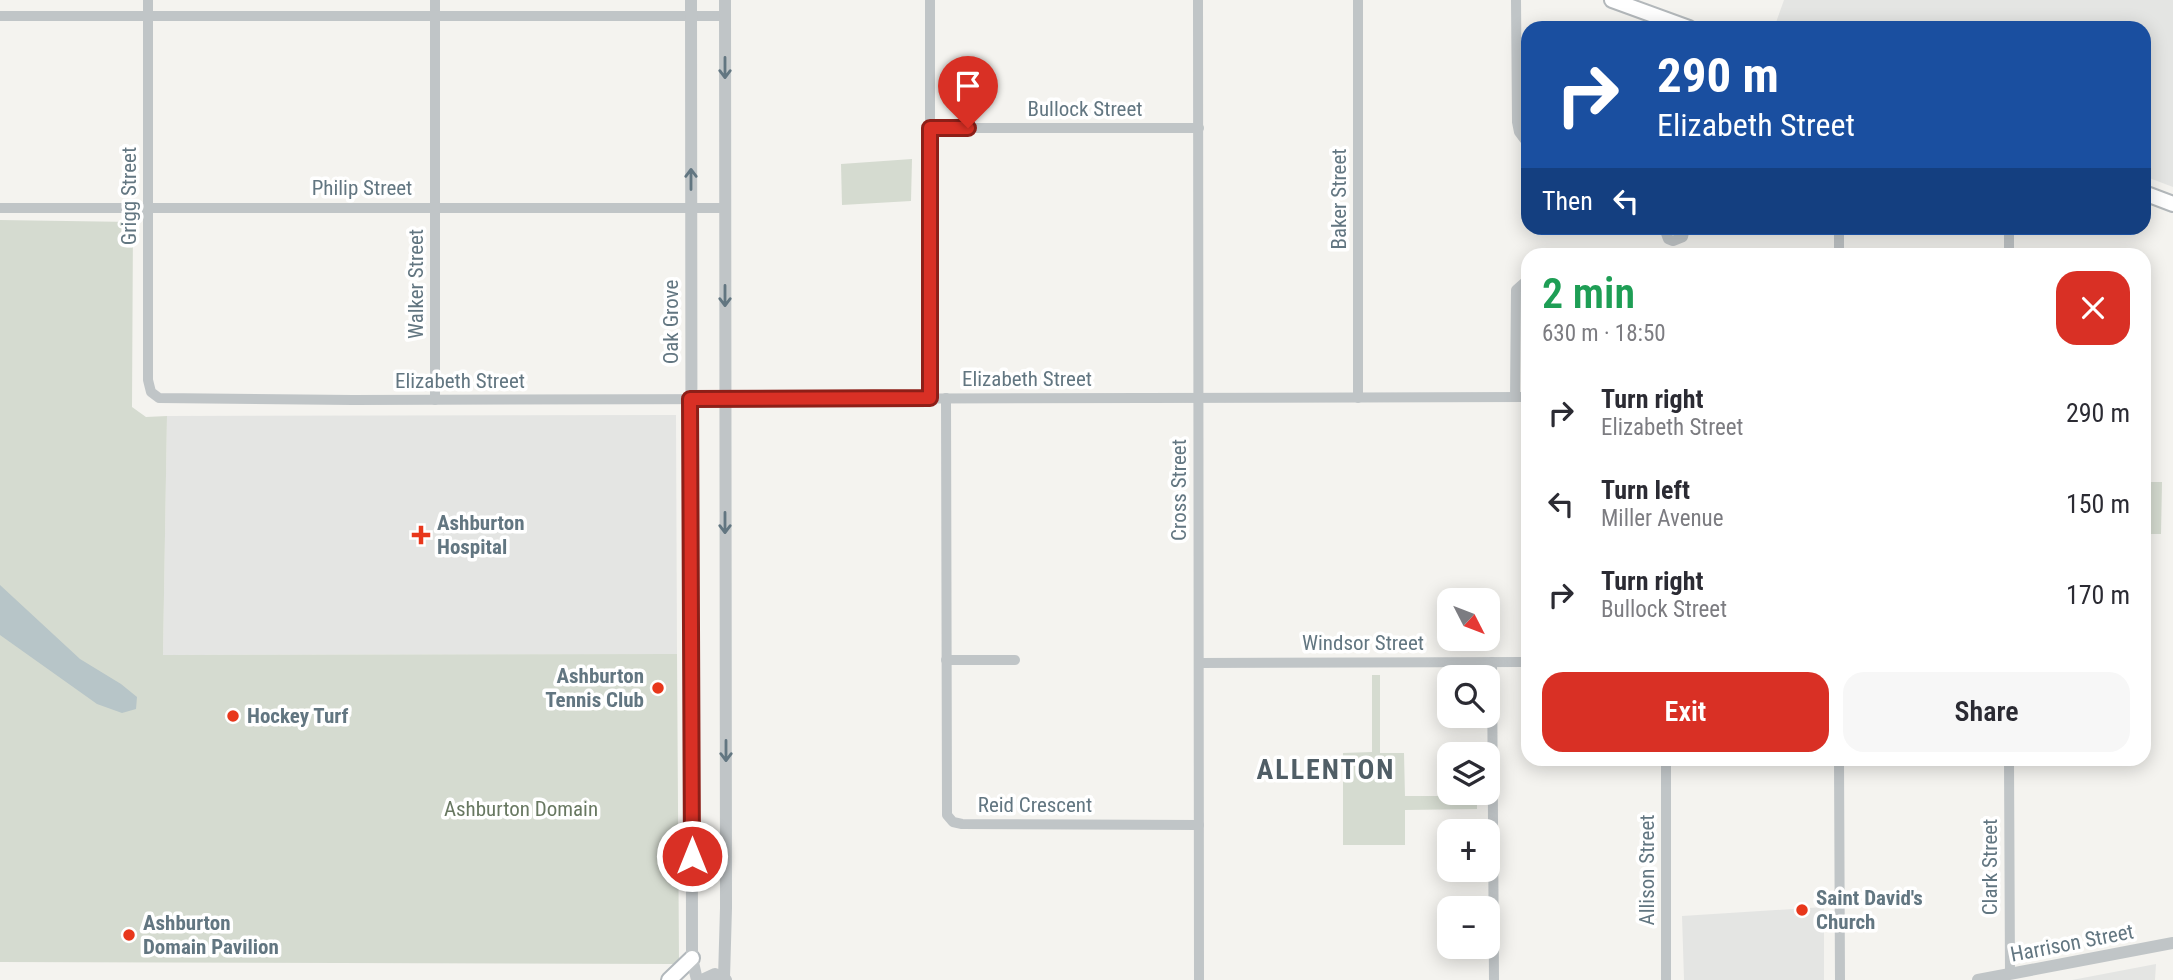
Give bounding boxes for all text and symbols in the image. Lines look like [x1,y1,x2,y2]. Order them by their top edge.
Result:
text: 290 m [1657,47,1779,104]
icon: right [1542,49,1633,140]
one-way arrow [718,56,732,79]
pin [938,56,998,128]
icon: arrive [949,67,987,105]
street label: Bullock Street [1028,97,1143,121]
text: Elizabeth Street [1657,106,1855,144]
street label: Grigg Street [117,147,141,245]
street label: Baker Street [1327,148,1351,250]
one-way arrow [684,168,698,191]
street label: Philip Street [312,176,412,200]
icon: left [1607,182,1645,220]
text: Then [1542,186,1593,216]
street label: Walker Street [404,229,428,339]
text: 2 min [1542,269,1635,318]
button: close [2056,271,2130,345]
street label: Oak Grove [659,280,683,364]
one-way arrow [718,284,732,307]
text: 630 m · 18:50 [1542,320,1666,347]
street label: Elizabeth Street [962,367,1092,391]
street label: Elizabeth Street [395,369,525,393]
text: Turn right [1601,384,1703,414]
icon: right [1542,394,1580,432]
text: 290 m [2066,398,2130,428]
text: Elizabeth Street [1601,414,1743,441]
street label: Cross Street [1167,439,1191,541]
text: Turn left [1601,475,1690,505]
icon: left [1542,485,1580,523]
text: 150 m [2066,489,2130,519]
text: Miller Avenue [1601,505,1724,532]
place label: Ashburton Hospital [437,511,525,559]
one-way arrow [718,511,732,534]
marker: Ashburton Hospital [411,525,431,545]
text: Turn right [1601,566,1703,596]
icon: right [1542,576,1580,614]
text: 170 m [2066,580,2130,610]
north arrow [1437,588,1500,651]
map controls [1437,588,1500,959]
text: Bullock Street [1601,596,1727,623]
street label: Windsor Street [1302,631,1424,655]
place label: Ashburton Tennis Club [545,664,644,712]
button: search [1437,665,1500,728]
button: Exit [1542,672,1829,752]
button: Share [1843,672,2130,752]
marker: Ashburton Tennis Club [650,680,666,696]
place label: Hockey Turf [247,704,349,728]
marker: Hockey Turf [225,708,241,724]
one-way arrow [719,739,733,762]
button: layers [1437,742,1500,805]
district label: ALLENTON [1257,753,1395,786]
street label: Reid Crescent [978,793,1092,817]
park label: Ashburton Domain [444,797,598,821]
street label: Allison Street [1635,815,1659,925]
position arrow [655,819,729,893]
button: + [1437,819,1500,882]
street label: Clark Street [1978,819,2002,915]
place label: Saint David's Church [1816,886,1923,934]
button: − [1437,896,1500,959]
marker: Saint David's Church [1794,902,1810,918]
place label: Ashburton Domain Pavilion [143,911,279,959]
street label: Harrison Street [2008,919,2136,967]
marker: Ashburton Domain Pavilion [121,927,137,943]

